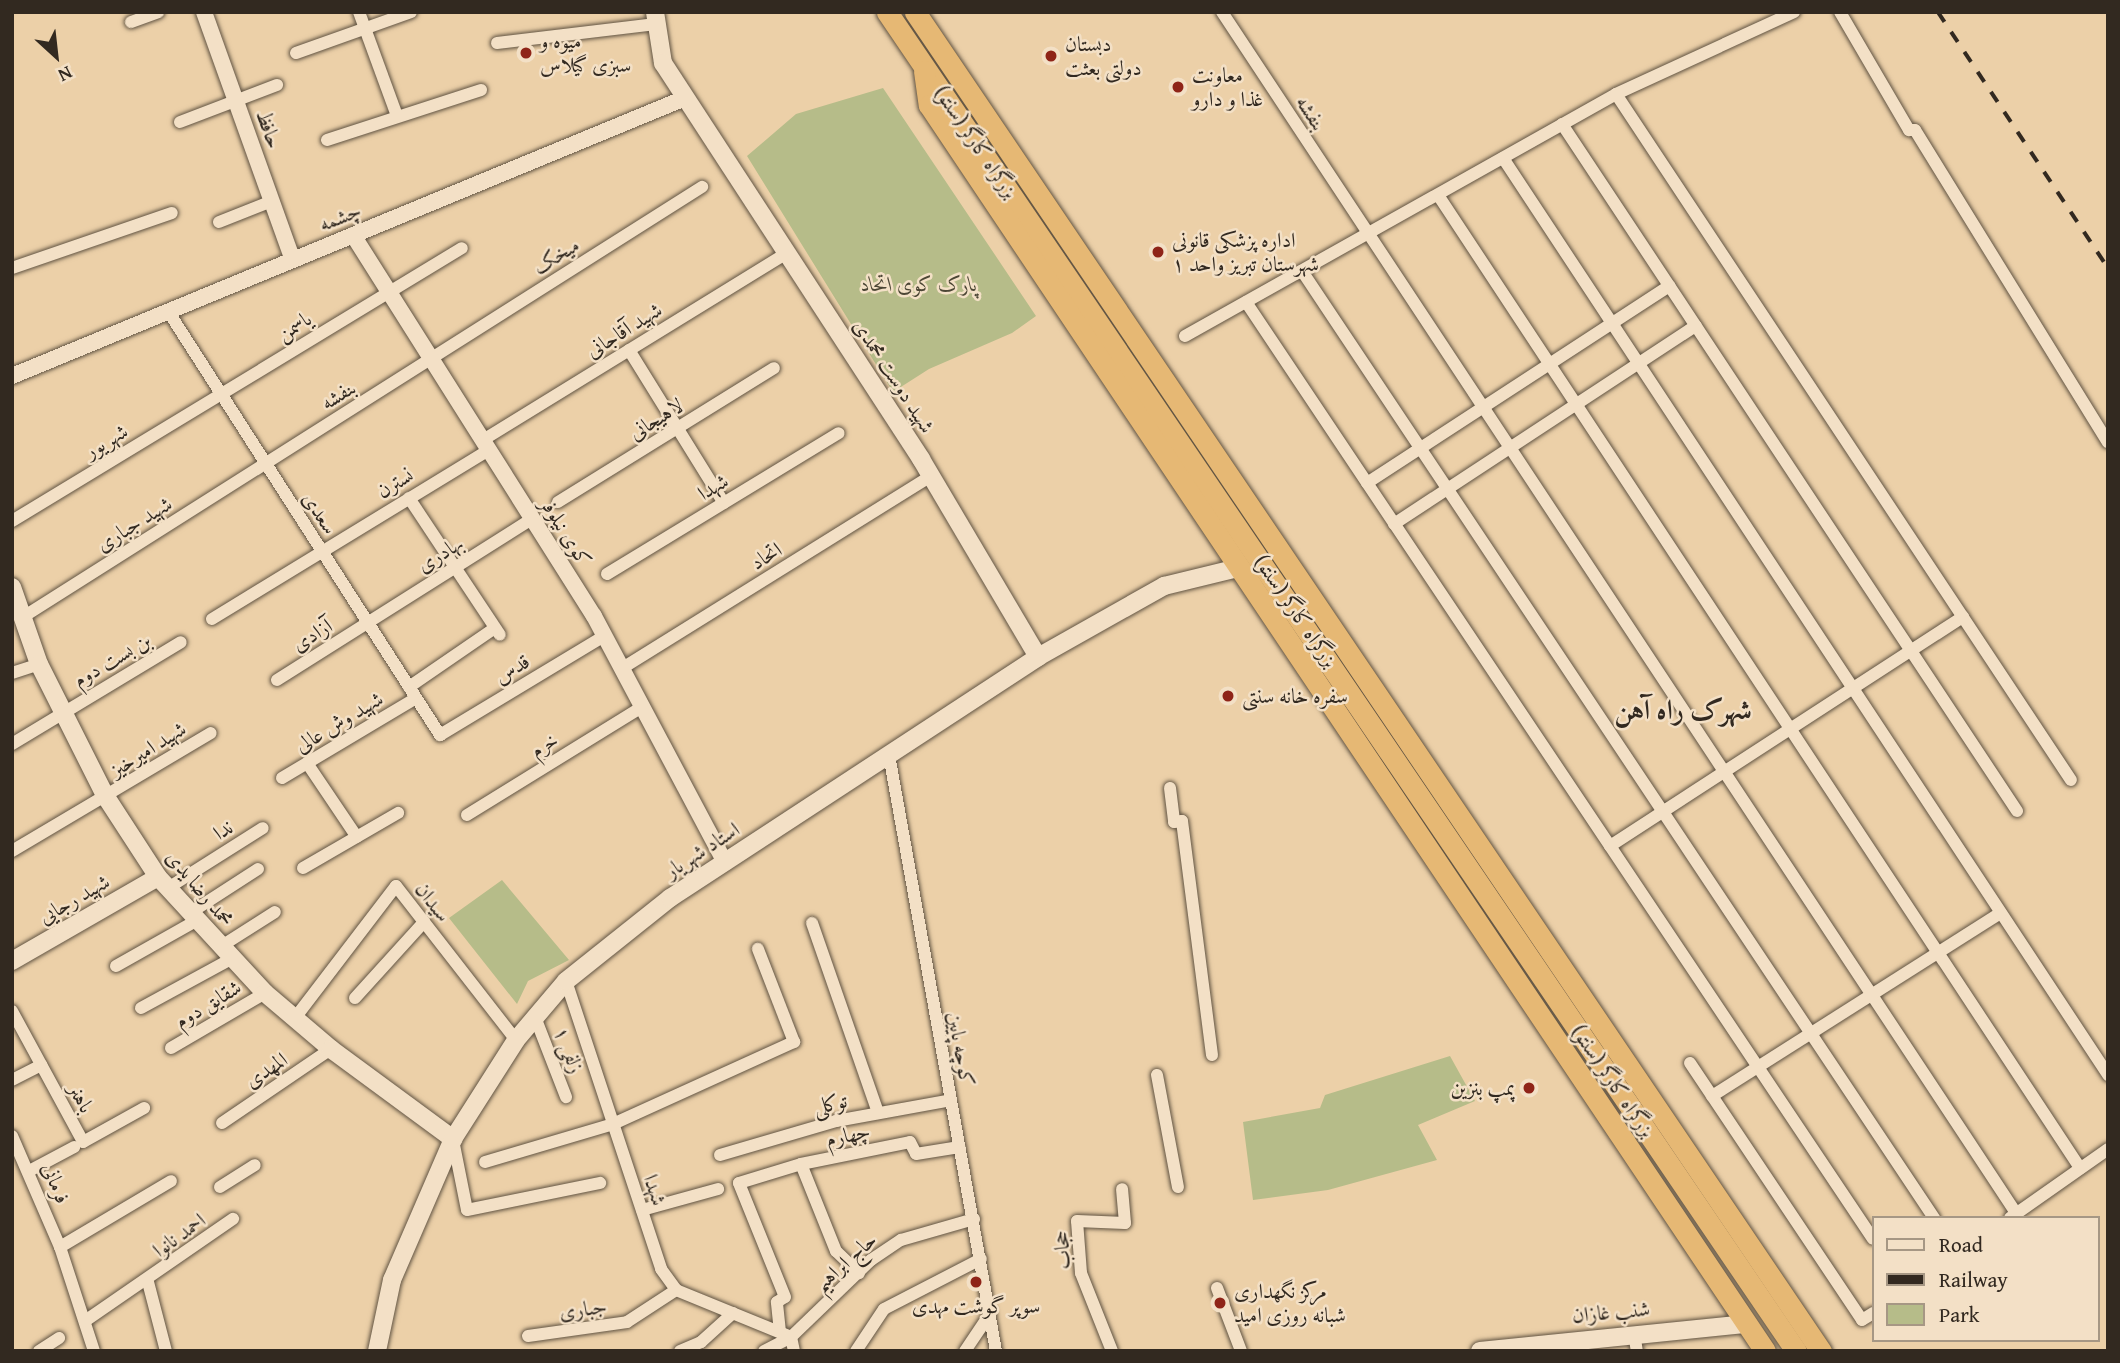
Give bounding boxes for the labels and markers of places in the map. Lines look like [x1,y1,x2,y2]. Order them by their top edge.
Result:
place label: میوه و سبزی گیلاس [540,28,631,78]
place label: دبستان دولتی بعثت [1065,31,1142,81]
marker: میوه و سبزی گیلاس [518,45,534,61]
marker: دبستان دولتی بعثت [1043,48,1059,64]
place label: معاونت غذا و دارو [1192,62,1263,112]
marker: معاونت غذا و دارو [1170,79,1186,95]
place label: اداره پزشکی قانونی شهرستان تبریز واحد ۱ [1172,227,1319,277]
marker: اداره پزشکی قانونی شهرستان تبریز واحد ۱ [1150,244,1166,260]
place label: سفره خانه سنتی [1242,683,1348,709]
marker: سفره خانه سنتی [1220,688,1236,704]
place label: پمپ بنزین [1451,1075,1515,1101]
marker: پمپ بنزین [1521,1080,1537,1096]
marker: سوپر گوشت مهدی [968,1274,984,1290]
place label: مرکز نگهداری شبانه روزی امید [1234,1278,1346,1328]
place label: سوپر گوشت مهدی [912,1293,1040,1319]
marker: مرکز نگهداری شبانه روزی امید [1212,1295,1228,1311]

